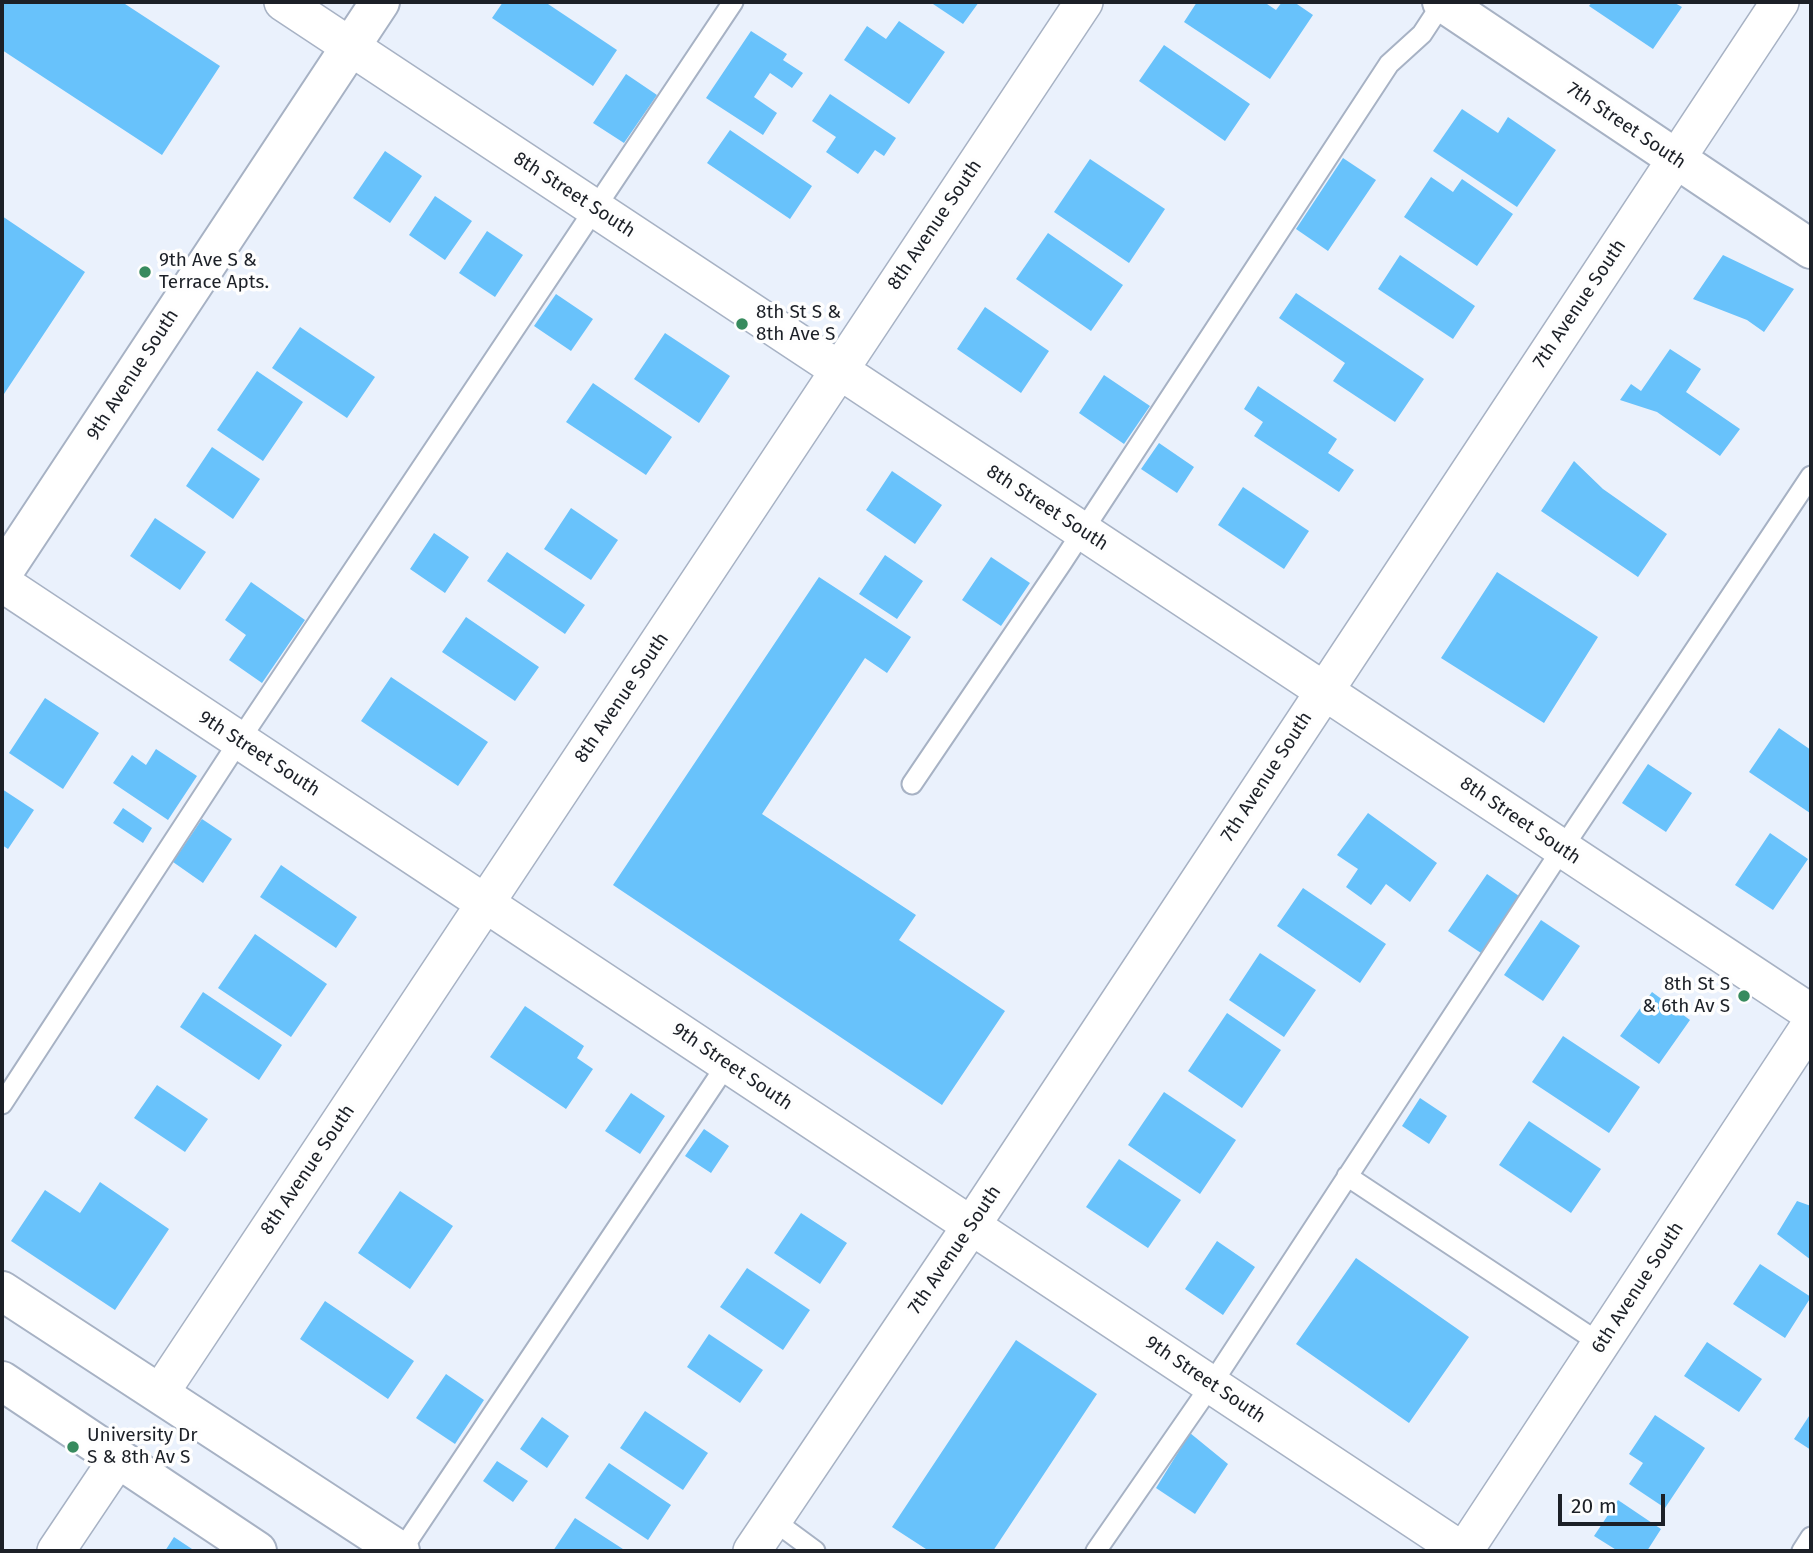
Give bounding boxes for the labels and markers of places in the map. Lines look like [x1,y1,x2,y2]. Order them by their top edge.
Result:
place label: 9th Ave S & Terrace Apts. [159,250,269,294]
marker: 9th Ave S & Terrace Apts. [137,264,153,280]
place label: 8th St S & 8th Ave S [756,302,841,346]
marker: 8th St S & 8th Ave S [734,316,750,332]
place label: 8th St S & 6th Av S [1642,974,1730,1018]
marker: 8th St S & 6th Av S [1736,988,1752,1004]
place label: University Dr S & 8th Av S [87,1425,198,1469]
marker: University Dr S & 8th Av S [65,1439,81,1455]

